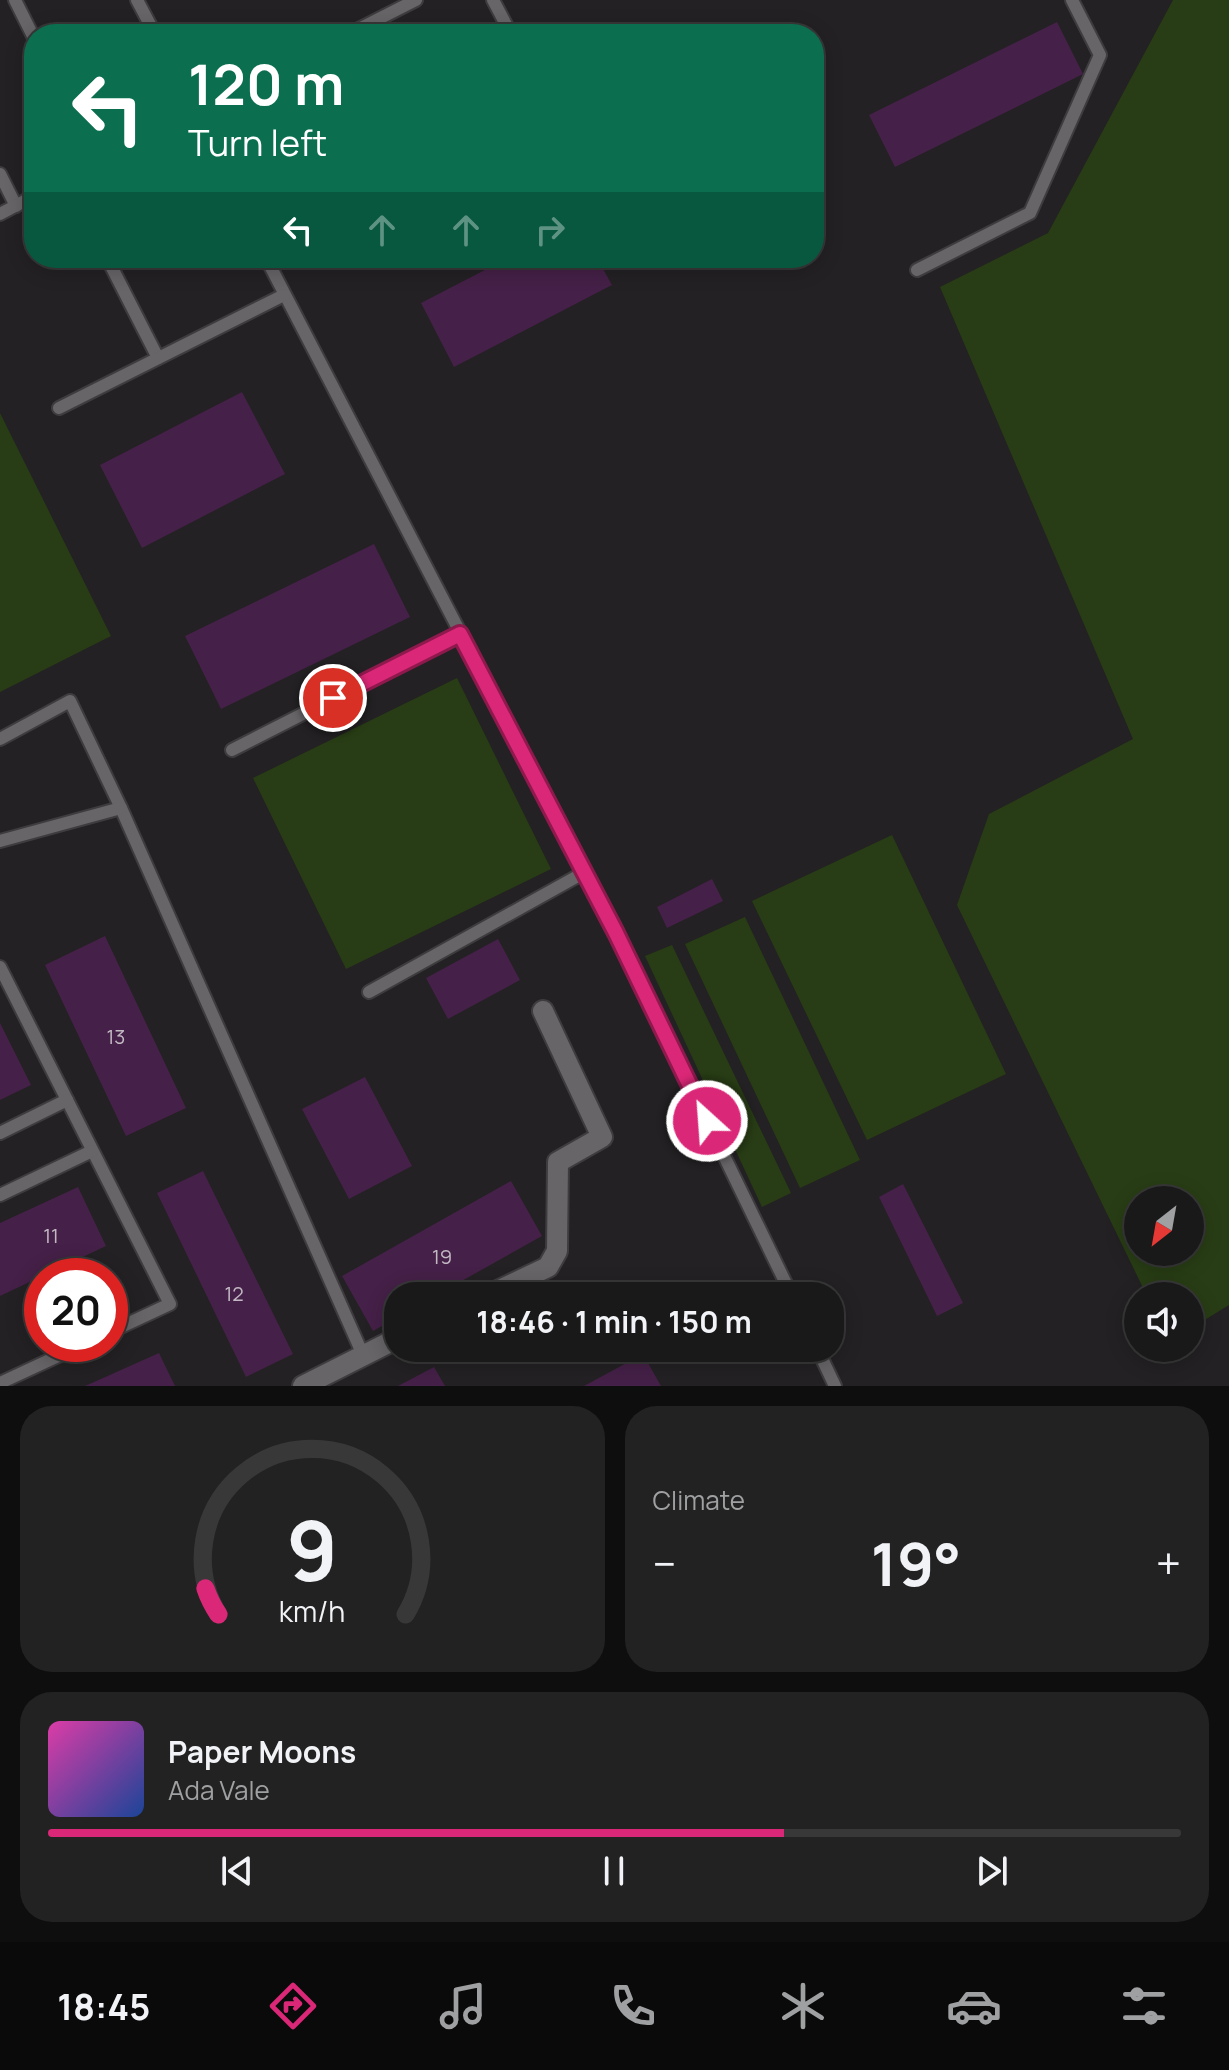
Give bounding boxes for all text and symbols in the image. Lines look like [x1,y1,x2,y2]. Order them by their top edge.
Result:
text: 120 m [188,45,344,122]
icon: left [56,56,160,160]
text: Turn left [188,118,327,167]
icon: left [276,208,320,252]
icon: ahead [360,208,404,252]
icon: ahead [444,208,488,252]
icon: right [528,208,572,252]
pin [299,664,367,732]
icon: arrive [311,676,355,720]
house number: 13 [107,1023,125,1050]
position arrow [665,1079,749,1163]
north arrow [1124,1186,1204,1266]
map controls [1124,1186,1204,1362]
house number: 11 [43,1222,59,1249]
house number: 19 [432,1243,452,1270]
speed limit sign: 20 [24,1258,128,1362]
house number: 12 [224,1280,244,1307]
button: sound [1124,1282,1204,1362]
text: 18:46 · 1 min · 150 m [476,1301,752,1342]
text: Climate [653,1482,745,1518]
text: 9 [286,1492,338,1606]
text: 19° [871,1522,961,1604]
text: − [653,1533,676,1593]
text: + [1156,1533,1181,1593]
text: km/h [279,1592,345,1631]
text: Paper Moons [168,1731,356,1772]
text: Ada Vale [168,1772,270,1808]
icon: previous [215,1849,259,1893]
icon: pause [592,1849,636,1893]
icon: next [970,1849,1014,1893]
icon: directions [265,1978,321,2034]
icon: music [435,1978,491,2034]
icon: phone [605,1978,661,2034]
icon: climate [775,1978,831,2034]
icon: car [946,1978,1002,2034]
icon: filters [1116,1978,1172,2034]
text: 18:45 [57,1982,150,2031]

